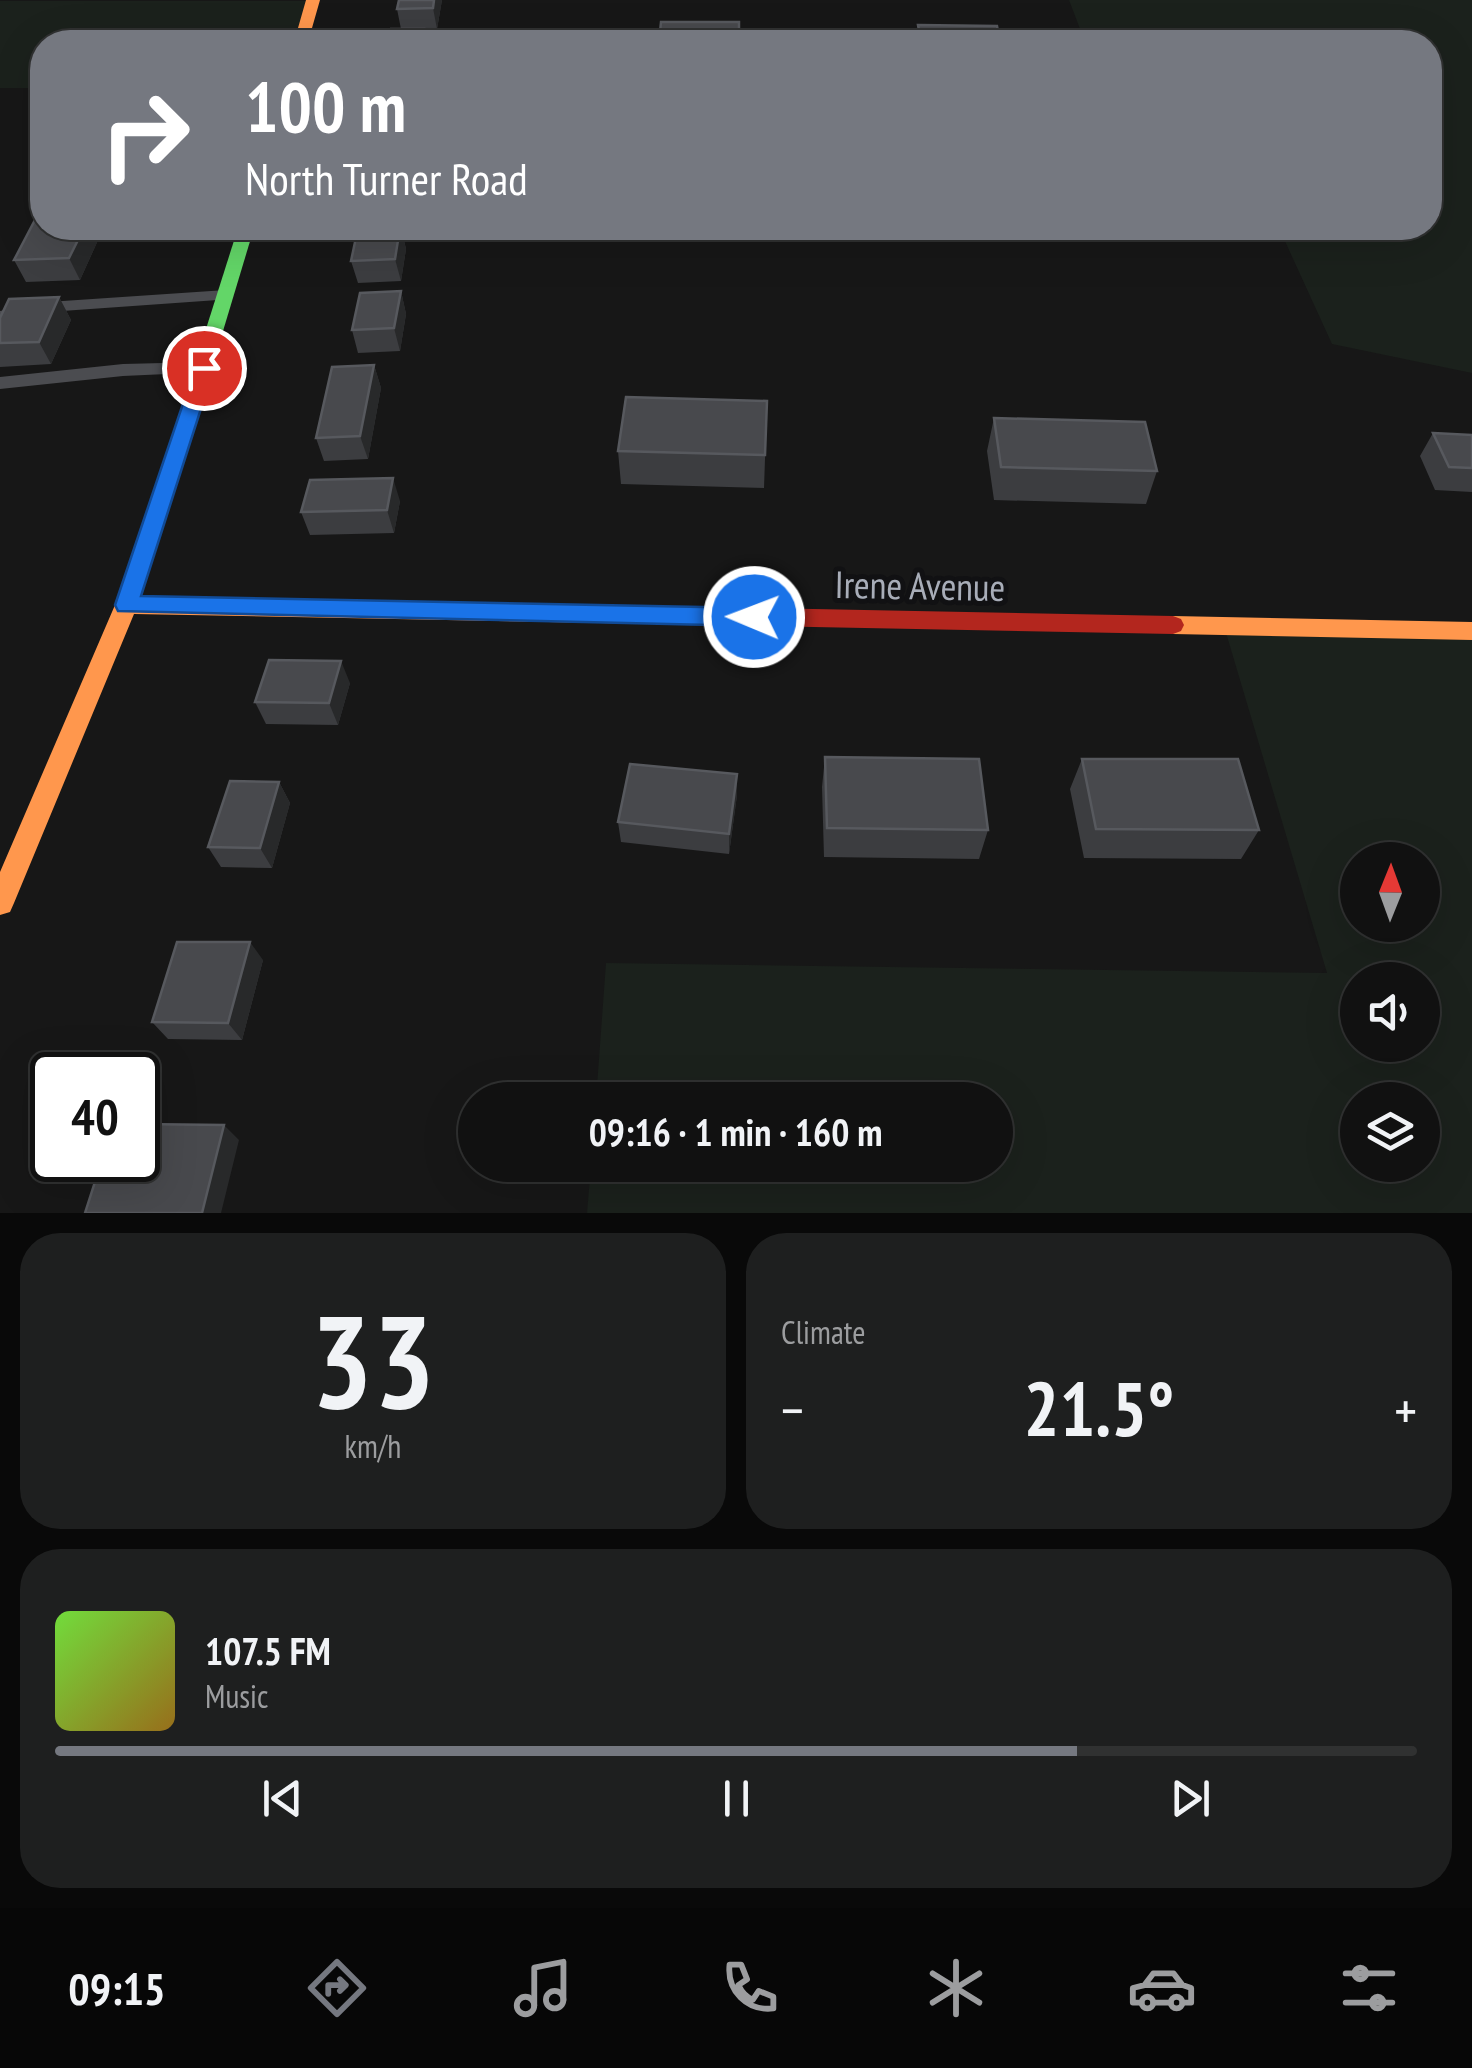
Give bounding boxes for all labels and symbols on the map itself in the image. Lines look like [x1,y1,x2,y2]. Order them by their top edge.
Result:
pin [162,326,247,411]
street label: Irene Avenue [834,559,1006,611]
position arrow [702,565,806,669]
north arrow [1340,842,1440,942]
speed limit sign: 40 [30,1052,160,1182]

